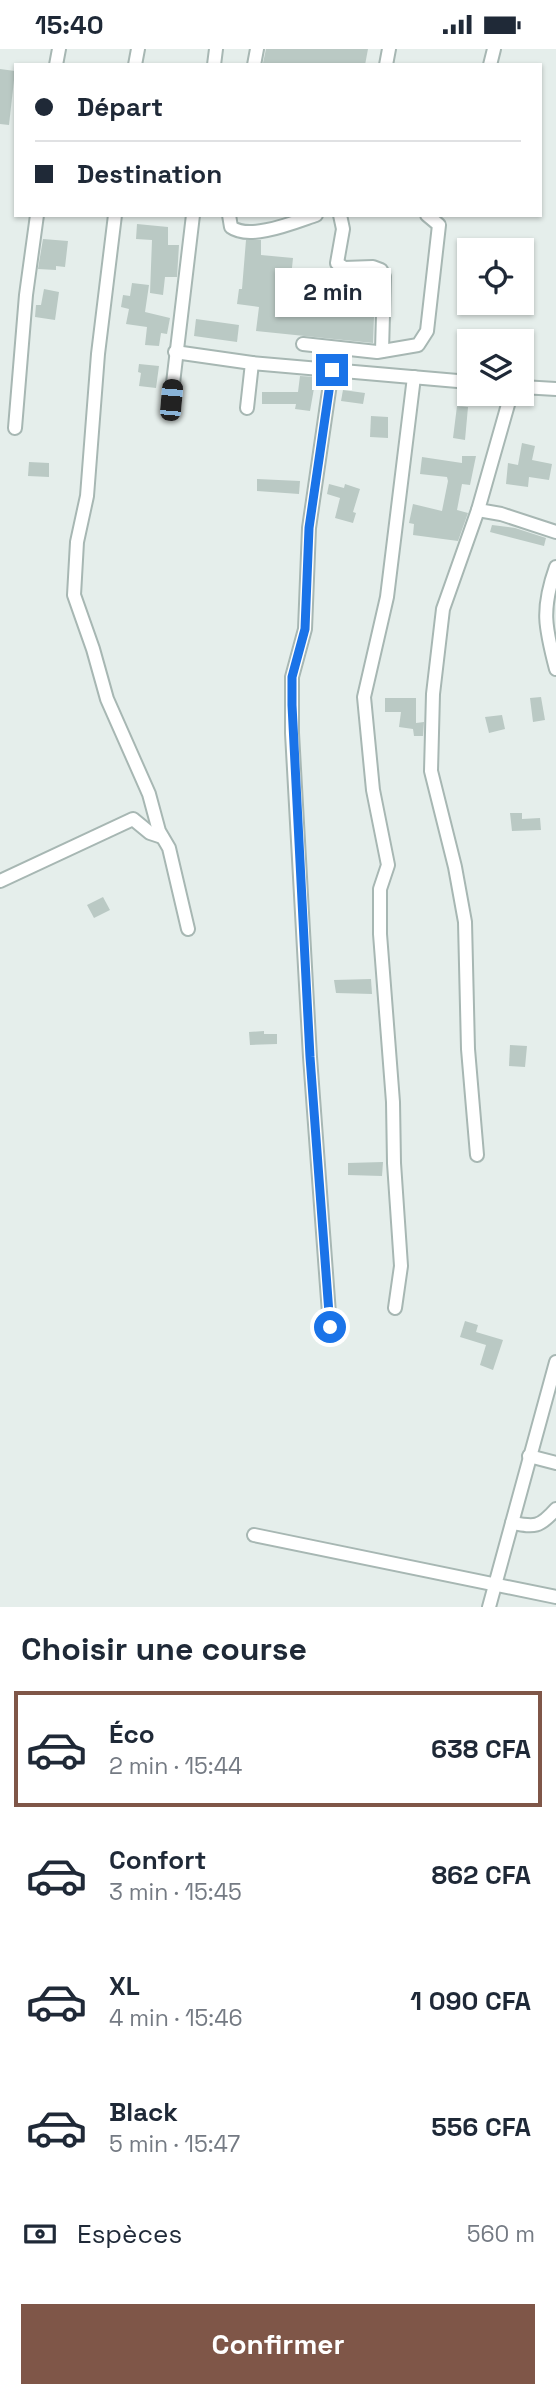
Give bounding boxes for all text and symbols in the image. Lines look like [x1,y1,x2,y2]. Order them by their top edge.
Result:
text: 15:40 [35,8,103,42]
text: Départ [77,90,163,124]
text: Destination [77,157,222,191]
map controls [457,238,534,406]
button: locate [457,238,534,315]
callout: 2 min [274,268,390,317]
text: 2 min [303,277,363,307]
button: layers [457,329,534,406]
route end [316,354,348,386]
car [159,378,184,422]
route start [314,1311,346,1343]
text: Choisir une course [21,1629,307,1669]
text: Éco [109,1717,155,1751]
icon: car [25,1718,88,1781]
text: 638 CFA [431,1732,531,1766]
text: 2 min · 15:44 [109,1751,242,1781]
text: Confort [109,1843,206,1877]
icon: car [25,1844,88,1907]
text: 862 CFA [431,1858,531,1892]
text: 3 min · 15:45 [109,1877,242,1907]
text: XL [109,1969,140,2003]
icon: car [25,1970,88,2033]
text: 1 090 CFA [410,1984,531,2018]
text: 4 min · 15:46 [109,2003,243,2033]
text: Black [109,2095,178,2129]
icon: car [25,2096,88,2159]
text: 556 CFA [431,2110,531,2144]
text: 5 min · 15:47 [109,2129,240,2159]
icon: cash [21,2215,59,2253]
text: Espèces [77,2217,182,2251]
text: 560 m [467,2219,535,2249]
button: Confirmer [21,2304,535,2384]

